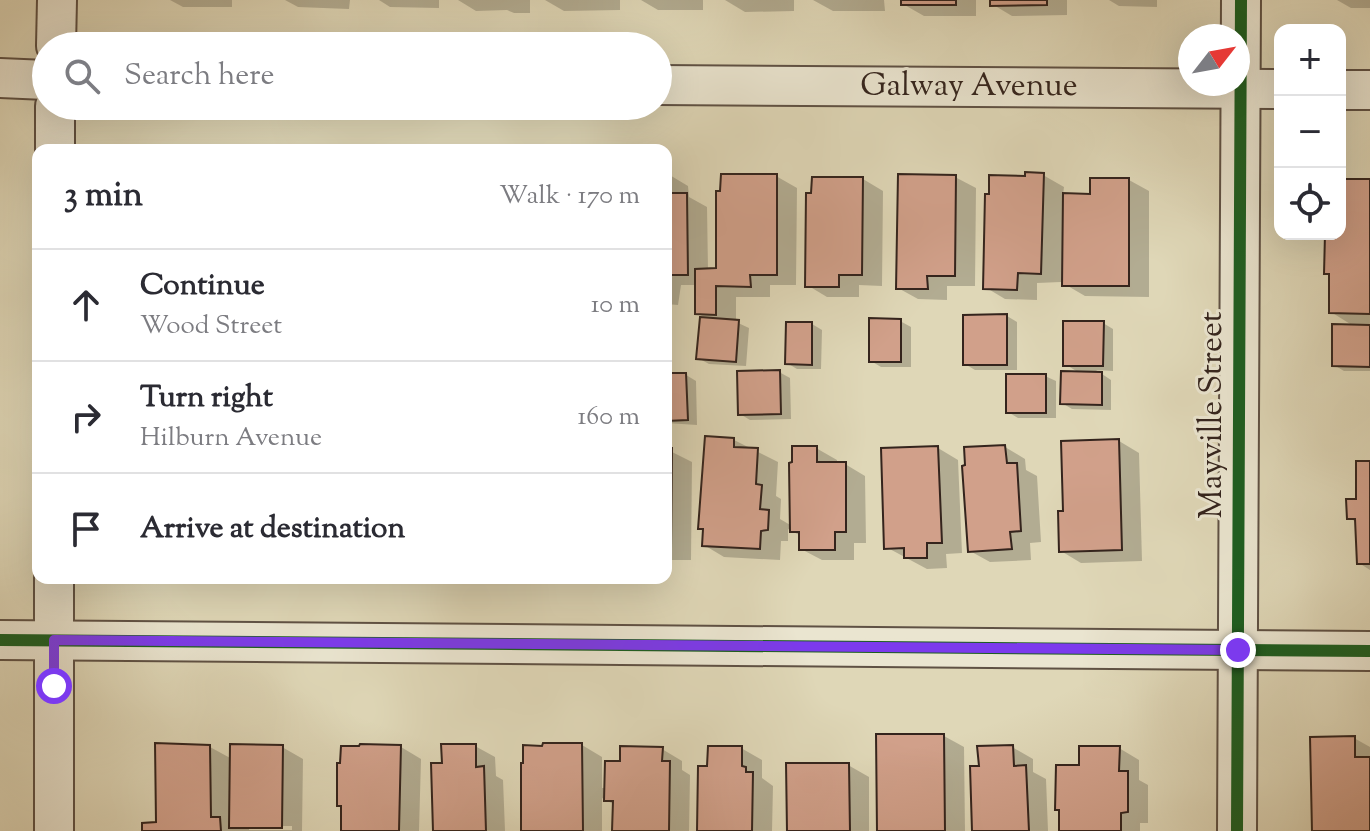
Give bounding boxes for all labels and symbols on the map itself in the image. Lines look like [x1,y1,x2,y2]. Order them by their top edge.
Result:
north arrow [1178,24,1250,96]
street label: Galway Avenue [860,64,1078,110]
street label: Mayville Street [1190,311,1236,519]
route end [1220,632,1256,668]
route start [36,668,72,704]

